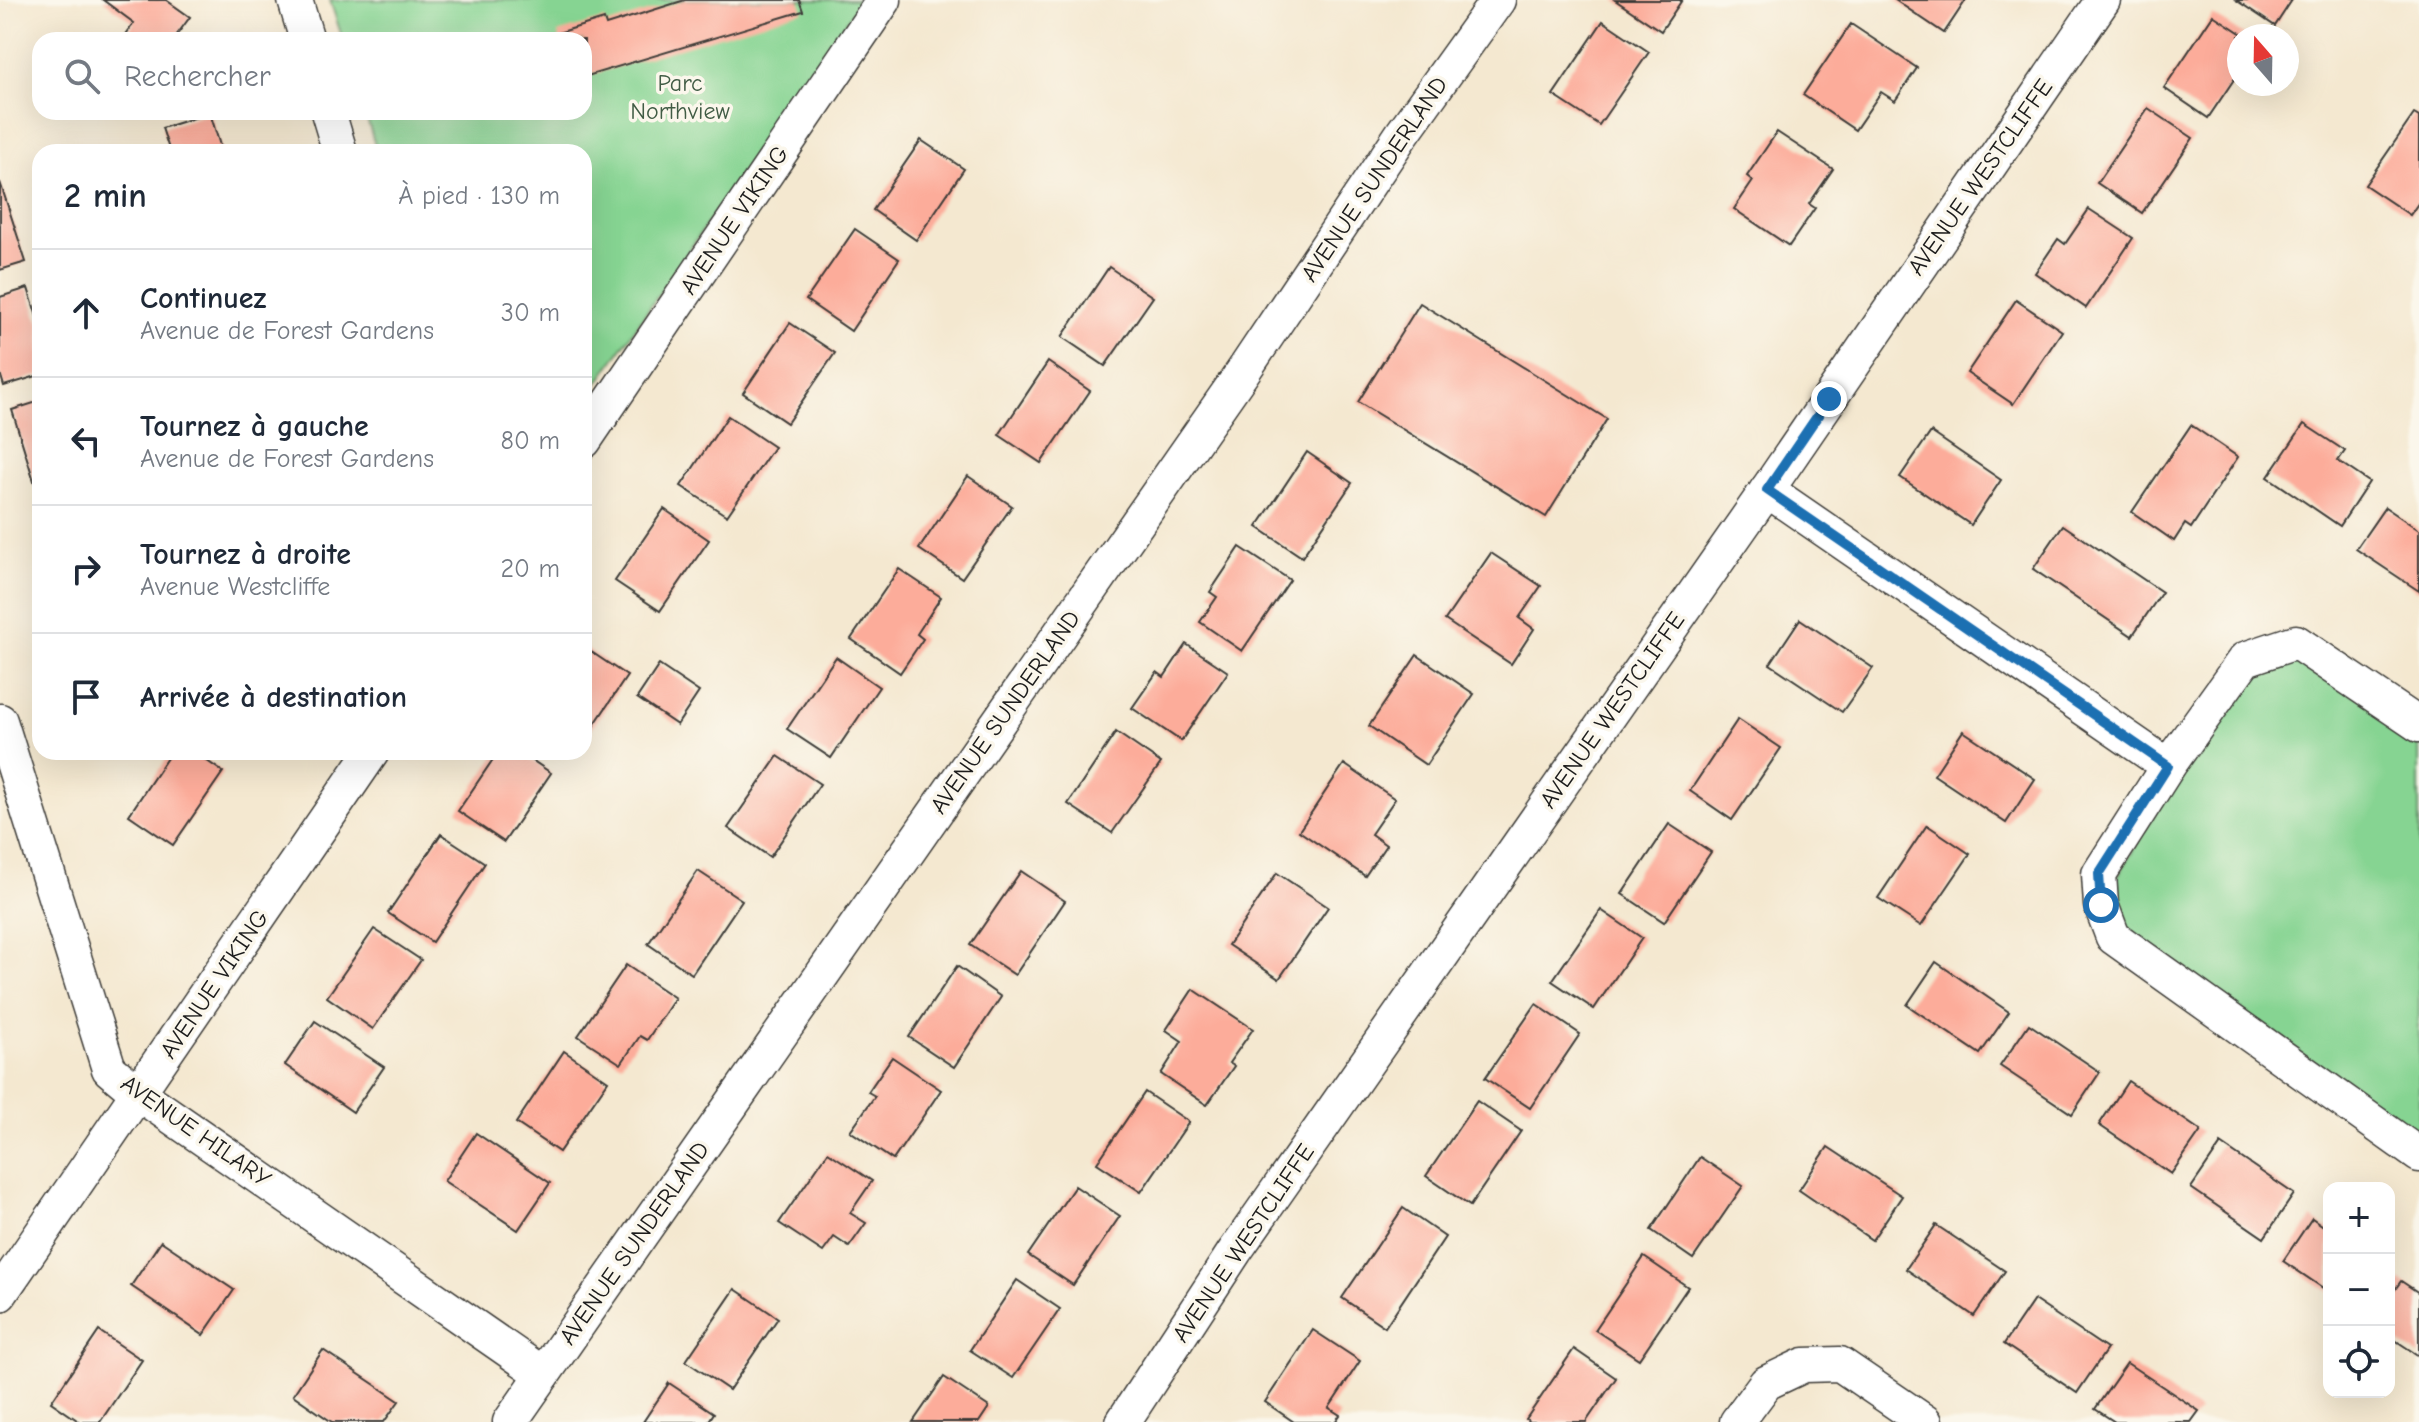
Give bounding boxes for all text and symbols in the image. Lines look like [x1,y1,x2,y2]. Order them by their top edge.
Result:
north arrow [2227,24,2299,96]
search box [32,32,592,120]
icon: search [60,54,104,98]
text: Rechercher [124,59,271,94]
park label: Parc Northview [630,69,730,125]
street label: AVENUE SUNDERLAND [1295,71,1453,287]
street label: AVENUE WESTCLIFFE [1902,73,2058,281]
street label: AVENUE VIKING [674,140,794,300]
text: 2 min [64,176,147,216]
text: À pied · 130 m [398,181,560,211]
text: Continuez [140,281,266,316]
icon: ahead [64,291,108,335]
text: 30 m [501,298,560,328]
text: Avenue de Forest Gardens [140,316,434,346]
route end [1811,381,1847,417]
text: Tournez à gauche [140,409,369,444]
icon: left [64,419,108,463]
text: 80 m [501,426,560,456]
text: Avenue de Forest Gardens [140,444,434,474]
text: Tournez à droite [140,537,351,572]
icon: right [64,547,108,591]
text: 20 m [500,554,560,584]
text: Avenue Westcliffe [140,572,330,602]
street label: AVENUE SUNDERLAND [924,605,1086,819]
street label: AVENUE WESTCLIFFE [1534,606,1690,814]
icon: arrive [64,675,108,719]
text: Arrivée à destination [140,680,407,715]
route start [2083,887,2119,923]
street label: AVENUE VIKING [154,904,274,1064]
street label: AVENUE HILARY [116,1069,277,1193]
street label: AVENUE SUNDERLAND [553,1136,715,1350]
street label: AVENUE WESTCLIFFE [1166,1139,1320,1347]
map controls [2323,1182,2395,1398]
button: + [2323,1182,2395,1254]
button: − [2323,1254,2395,1326]
button: locate [2323,1326,2395,1398]

